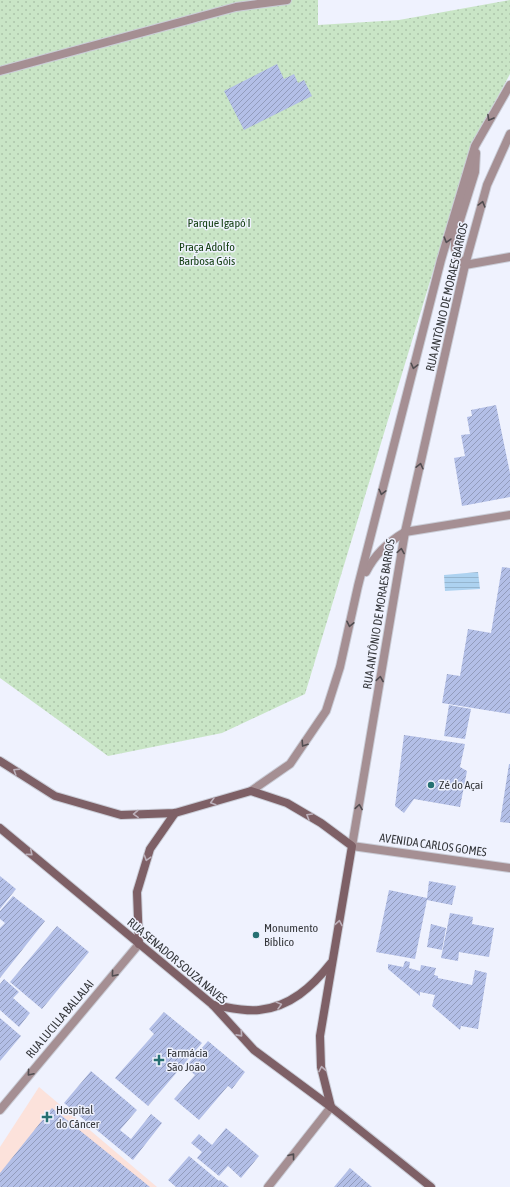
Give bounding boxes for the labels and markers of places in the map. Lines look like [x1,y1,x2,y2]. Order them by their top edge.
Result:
place label: Zé do Açaí [439,778,483,792]
marker: Zé do Açaí [426,780,436,790]
place label: Monumento Bíblico [264,921,319,949]
marker: Monumento Bíblico [251,930,261,940]
place label: Farmácia São João [167,1046,208,1074]
marker: Farmácia São João [154,1055,164,1065]
place label: Hospital do Câncer [56,1103,100,1131]
marker: Hospital do Câncer [41,1111,53,1123]

